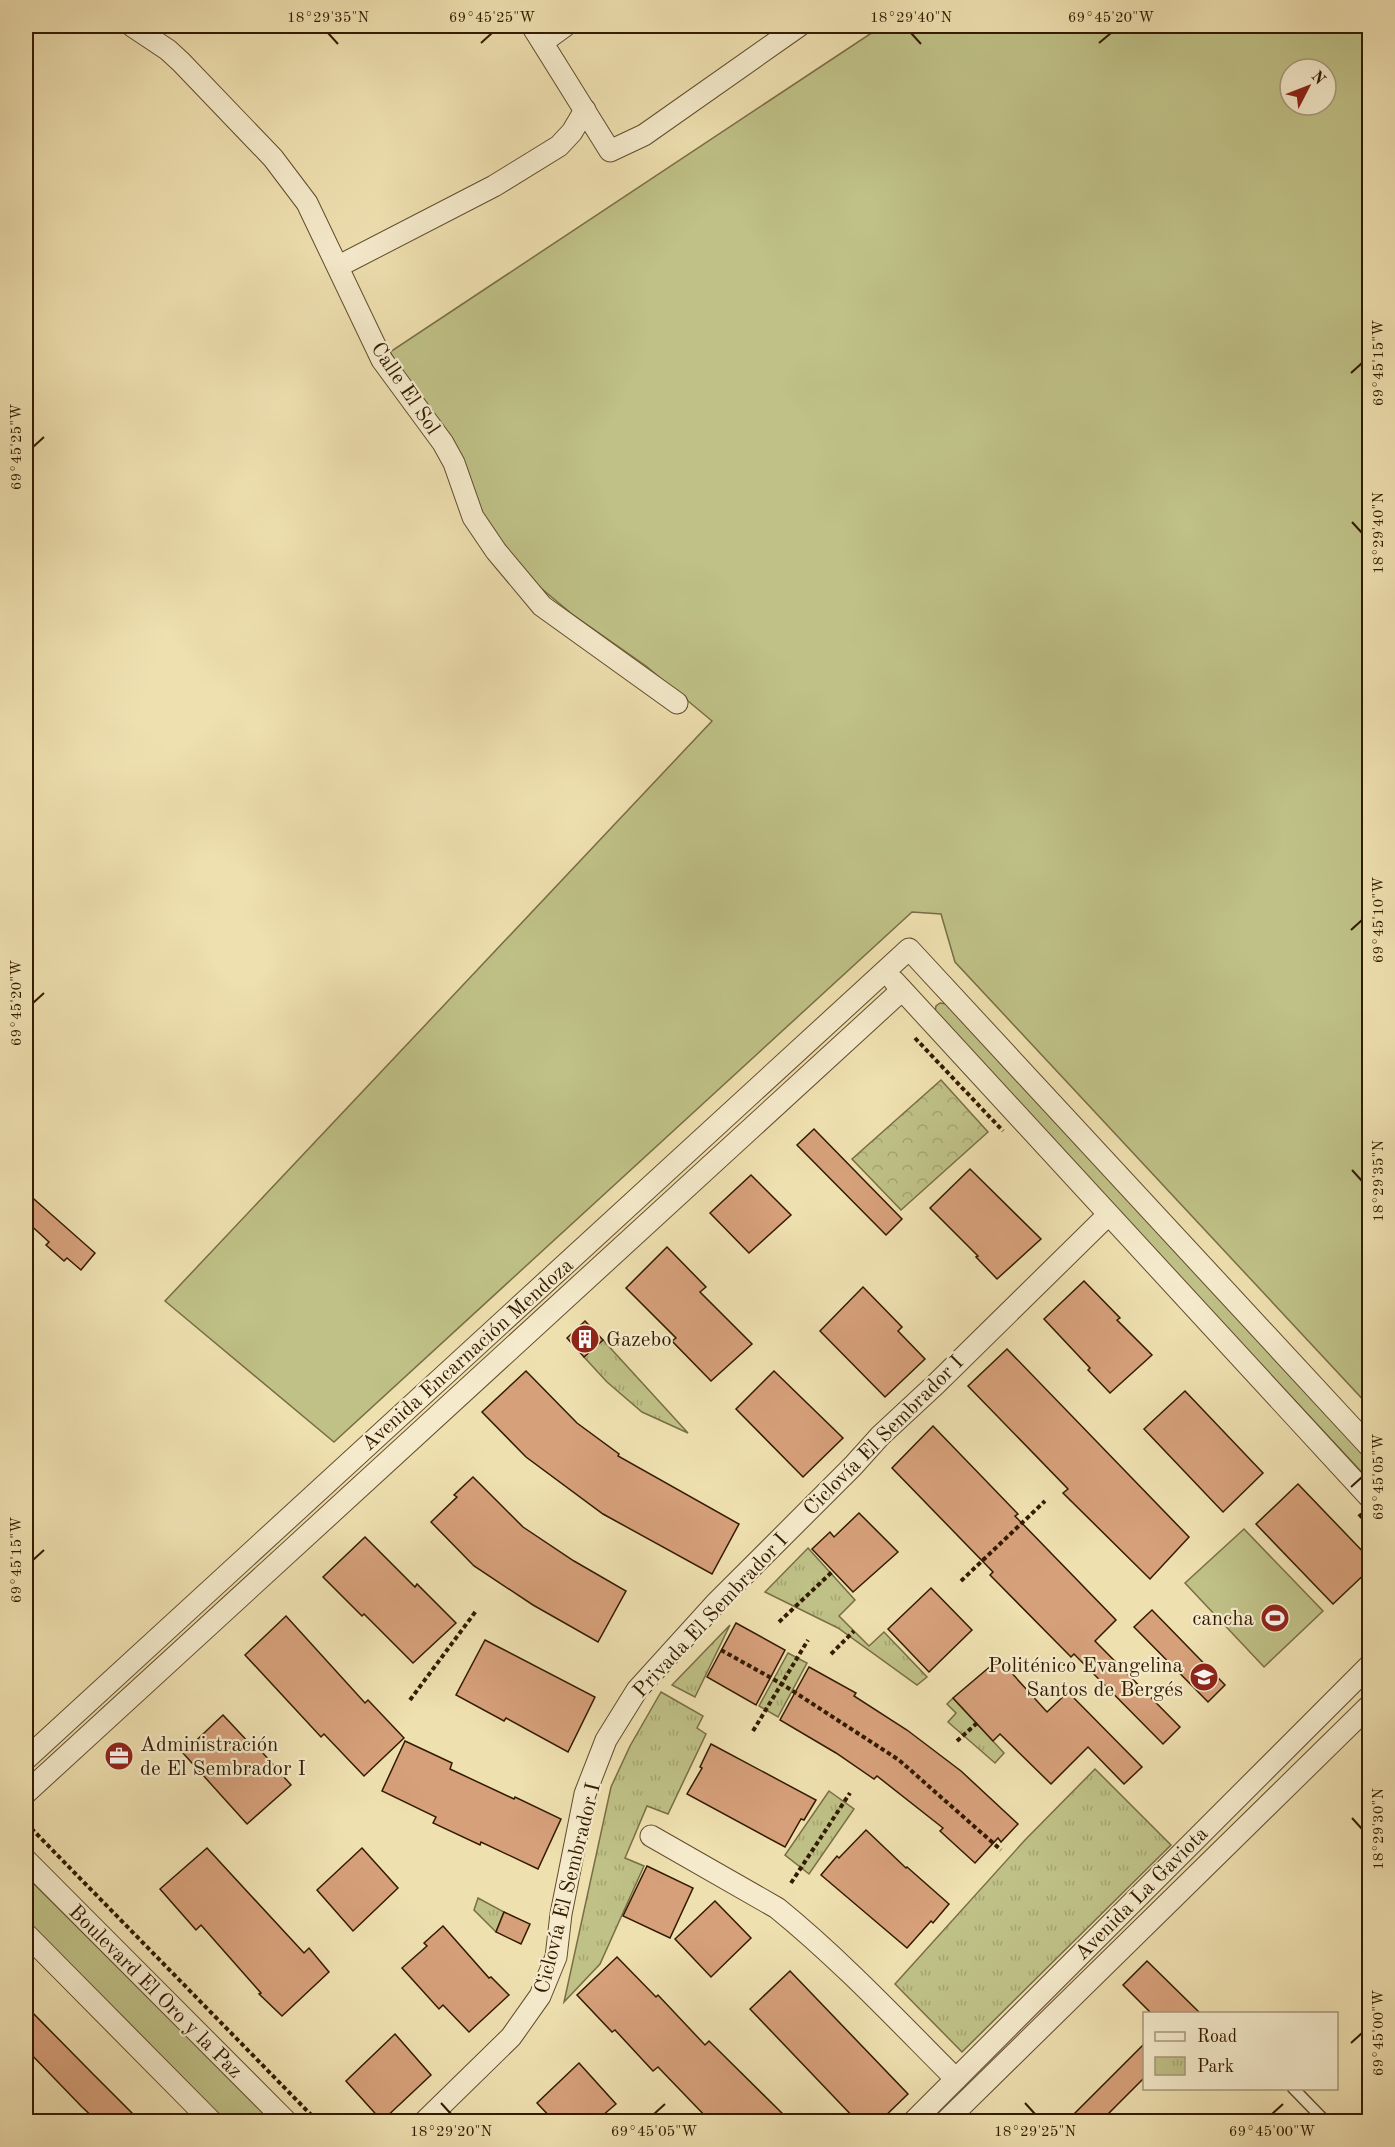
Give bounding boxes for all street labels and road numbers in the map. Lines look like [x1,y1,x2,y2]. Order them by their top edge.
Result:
street label: Calle El Sol [366,339,443,439]
street label: Avenida Encarnación Mendoza [358,1255,578,1455]
street label: Ciclovía El Sembrador I [800,1352,968,1520]
street label: Privada El Sembrador I [630,1530,792,1702]
street label: Ciclovía El Sembrador I [532,1781,605,1996]
street label: Avenida La Gaviota [1071,1823,1213,1965]
street label: Boulevard El Oro y la Paz [64,1901,246,2083]

